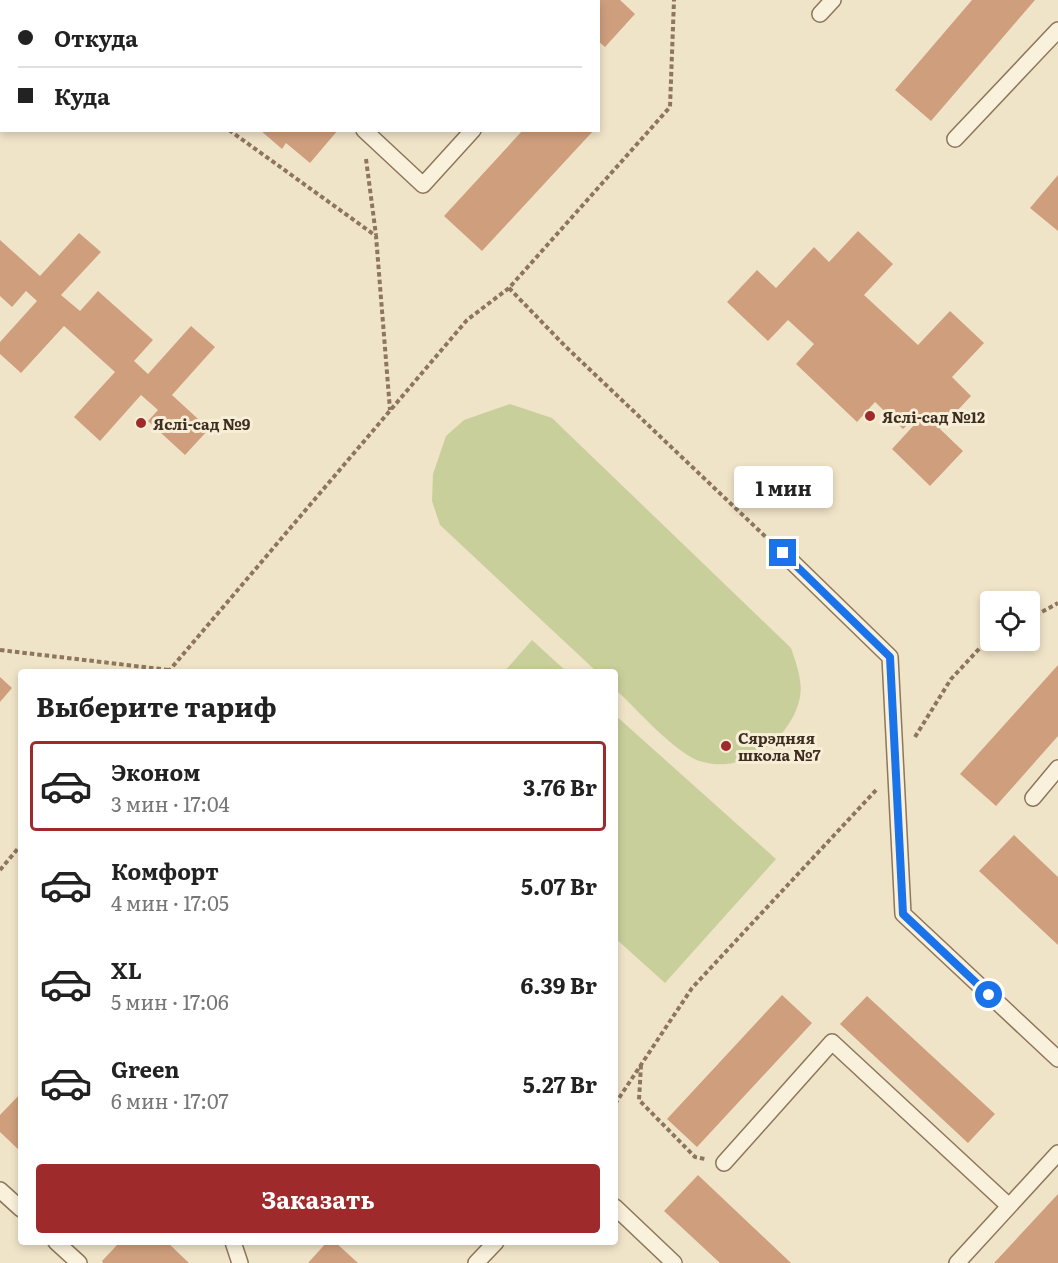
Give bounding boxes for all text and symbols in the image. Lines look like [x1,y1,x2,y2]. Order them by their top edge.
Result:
text: Откуда [54,21,138,54]
text: Куда [54,79,110,112]
place label: Яслі-сад №12 [882,405,985,428]
marker: Яслі-сад №12 [863,409,877,423]
place label: Яслі-сад №9 [153,412,251,435]
marker: Яслі-сад №9 [134,416,148,430]
callout: 1 мин [734,466,832,508]
text: 1 мин [755,472,812,502]
route end [769,539,796,566]
map controls [980,591,1040,651]
button: locate [980,591,1040,651]
text: Выберите тариф [36,685,277,725]
place label: Сярэдняя школа №7 [738,726,822,766]
marker: Сярэдняя школа №7 [719,739,733,753]
text: Эконом [111,755,200,788]
icon: car [39,759,93,813]
text: 3.76 Br [523,770,597,803]
text: 3 мин · 17:04 [111,788,230,818]
text: Комфорт [111,854,219,887]
icon: car [39,858,93,912]
text: 5.07 Br [521,869,597,902]
text: 4 мин · 17:05 [111,887,229,917]
text: XL [111,953,142,986]
icon: car [39,957,93,1011]
text: 6.39 Br [520,968,597,1001]
route start [975,981,1002,1008]
text: 5 мин · 17:06 [111,986,229,1016]
text: Green [111,1052,180,1085]
icon: car [39,1056,93,1110]
text: 5.27 Br [523,1067,597,1100]
text: 6 мин · 17:07 [111,1085,229,1115]
button: Заказать [36,1164,600,1233]

